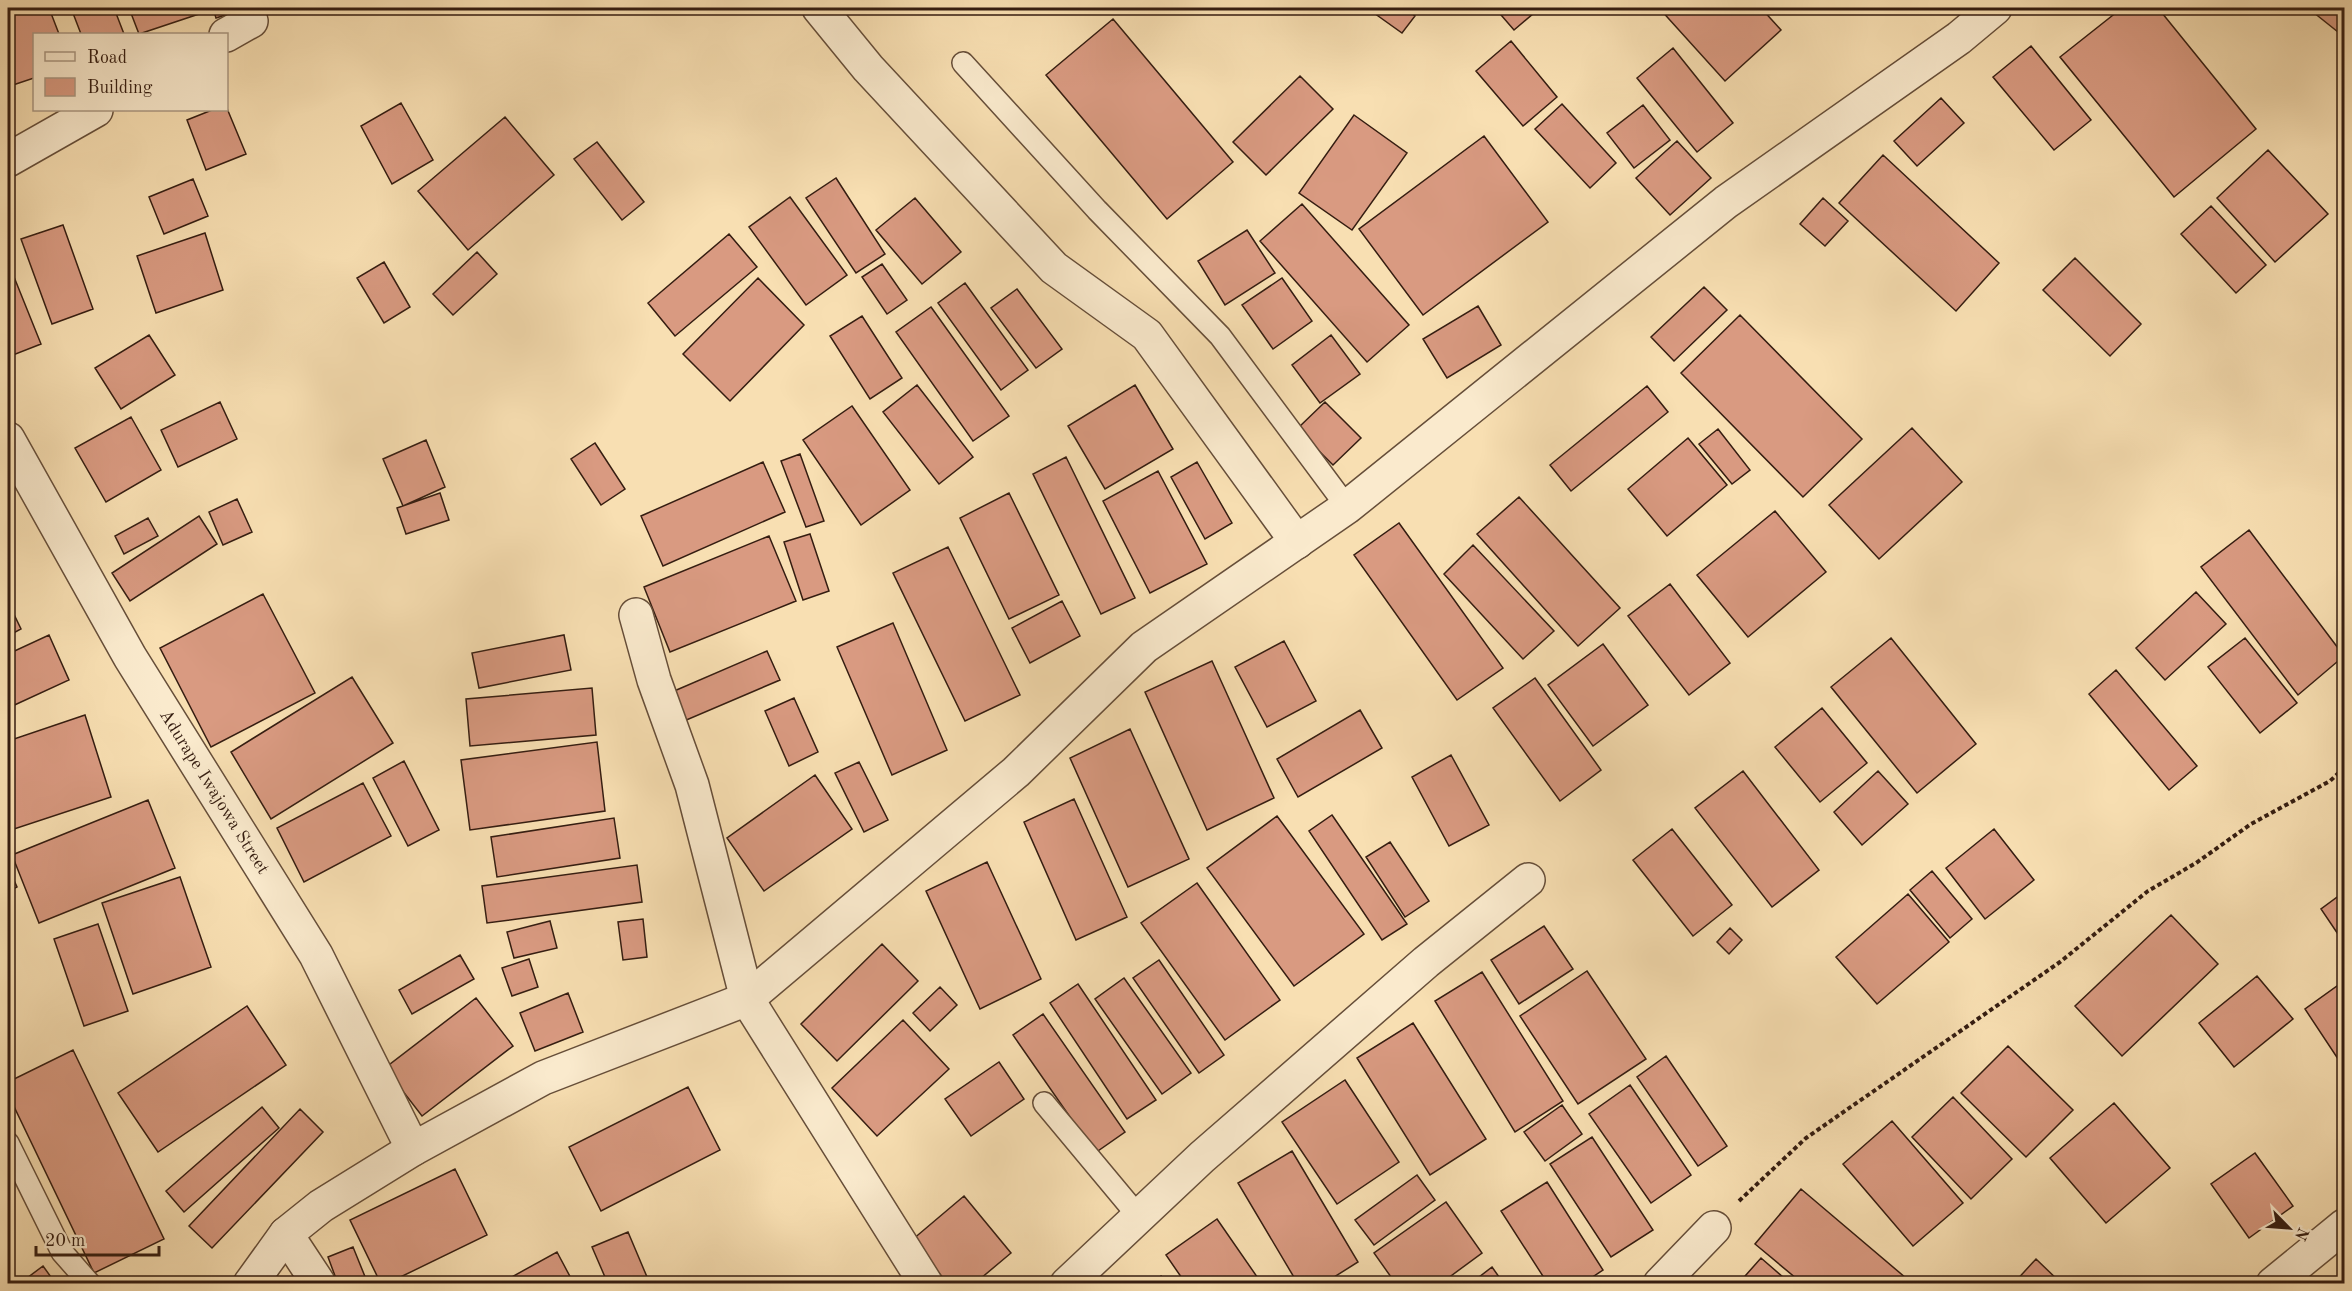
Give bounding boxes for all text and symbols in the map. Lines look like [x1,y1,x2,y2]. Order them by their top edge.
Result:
legend [33,33,228,111]
text: Road [87,49,127,67]
text: Building [87,79,153,97]
street label: Adurape Iwajowa Street [156,706,272,878]
north arrow [2259,1198,2319,1258]
scale bar [36,1219,159,1257]
text: N [2291,1225,2311,1243]
text: 20 m [45,1232,85,1250]

